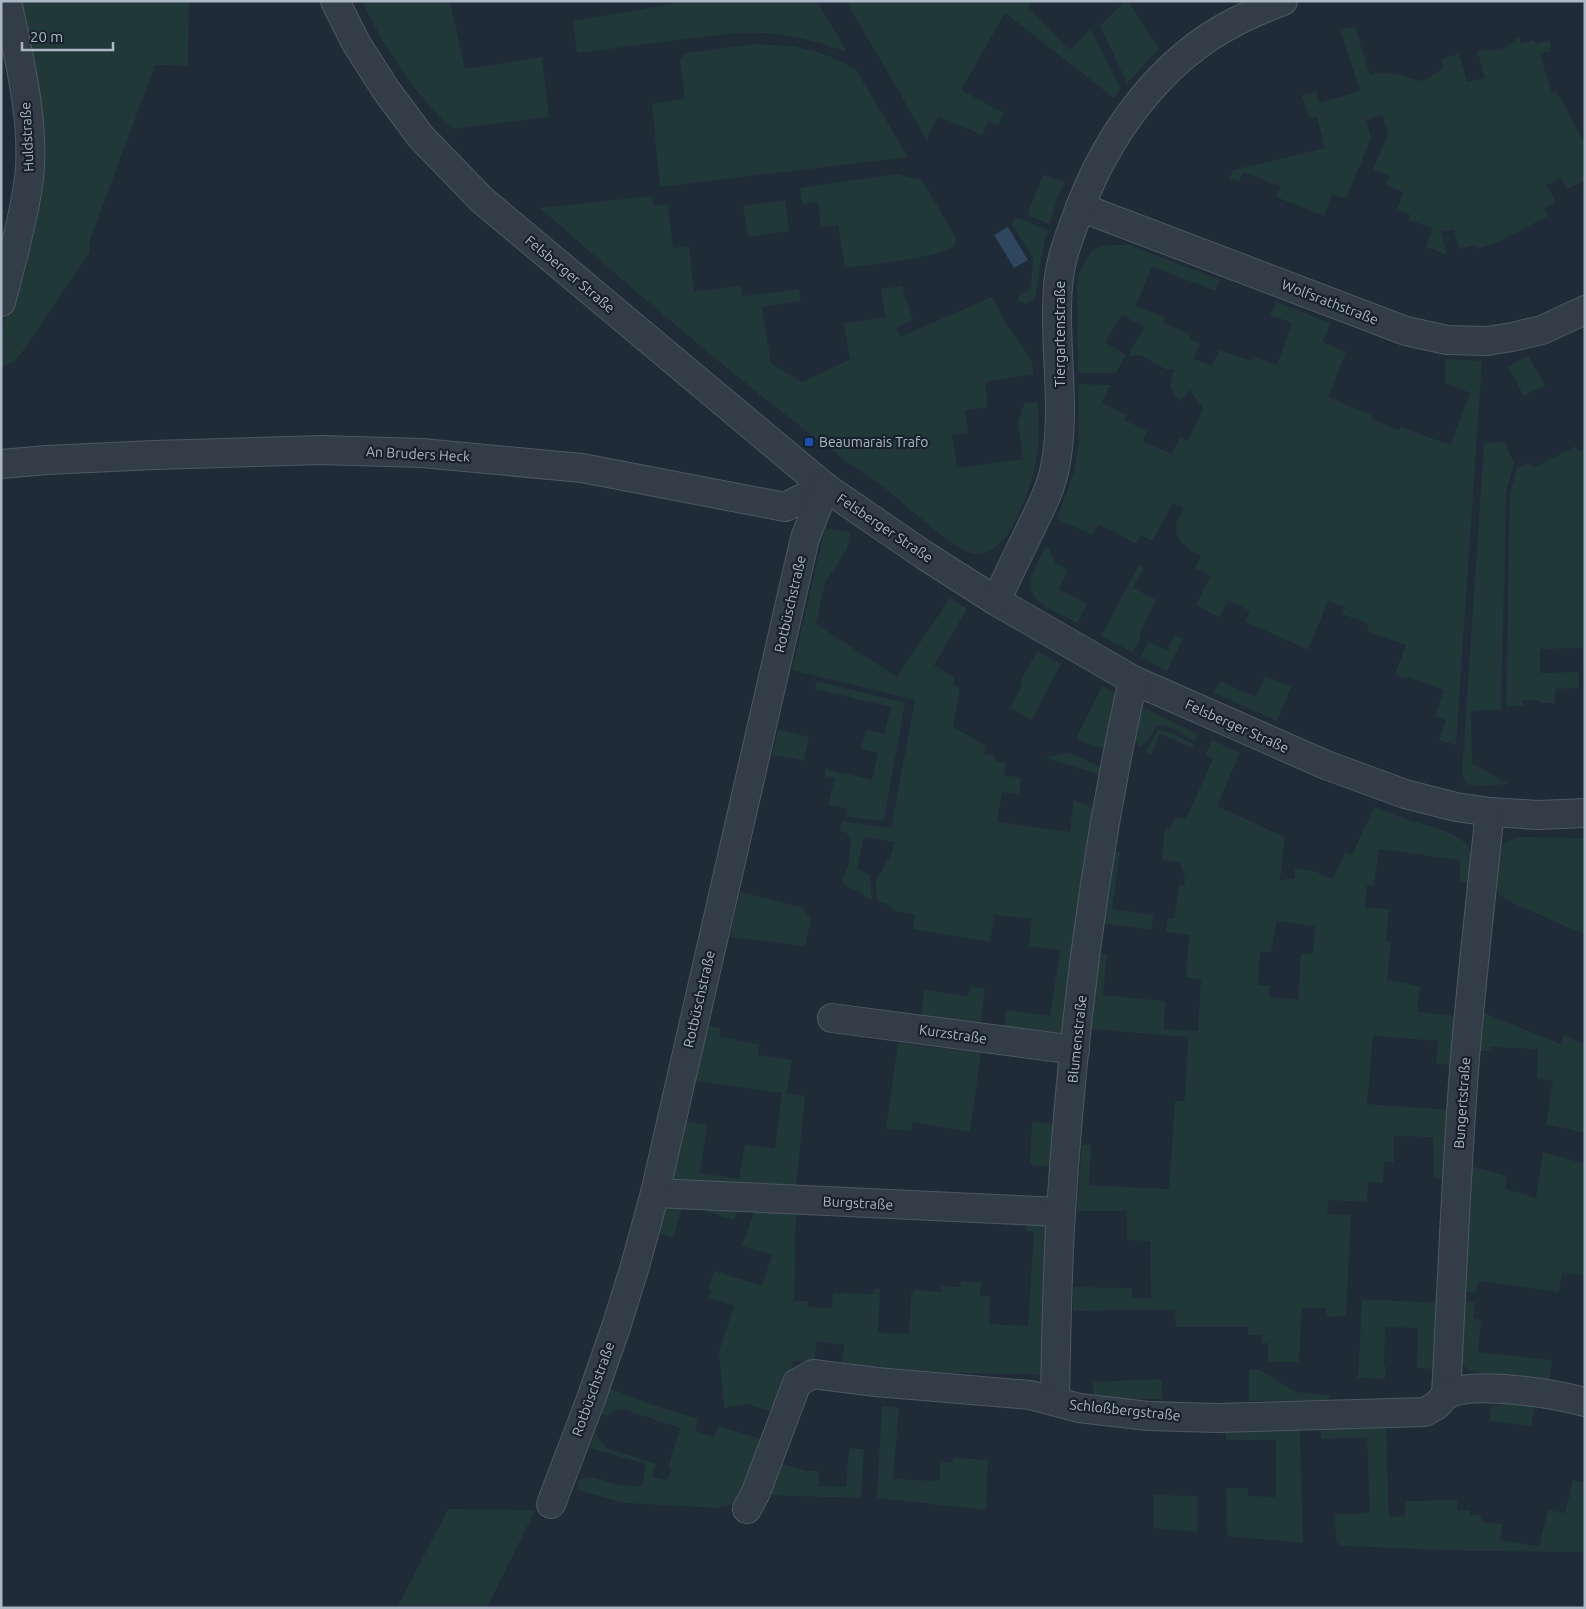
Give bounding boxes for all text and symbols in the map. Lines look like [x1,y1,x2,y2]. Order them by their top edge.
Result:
scale bar [22,20,114,52]
text: 20 m [30,28,63,45]
street label: Huldstraße [17,102,37,172]
street label: Felsberger Straße [522,232,618,316]
street label: Wolfsrathstraße [1279,276,1381,328]
street label: Tiergartenstraße [1052,281,1068,387]
place label: Beaumarais Trafo [819,434,929,450]
marker: Beaumarais Trafo [803,436,815,448]
street label: An Bruders Heck [366,443,470,465]
street label: Felsberger Straße [834,490,936,566]
street label: Rotbüschstraße [771,554,809,654]
street label: Felsberger Straße [1183,696,1291,756]
street label: Rotbüschstraße [680,949,718,1049]
street label: Blumenstraße [1064,994,1090,1084]
street label: Kurzstraße [918,1021,988,1047]
street label: Bungertstraße [1451,1057,1473,1149]
street label: Burgstraße [822,1193,894,1213]
street label: Rotbüschstraße [568,1340,618,1438]
street label: Schloßbergstraße [1069,1396,1181,1424]

